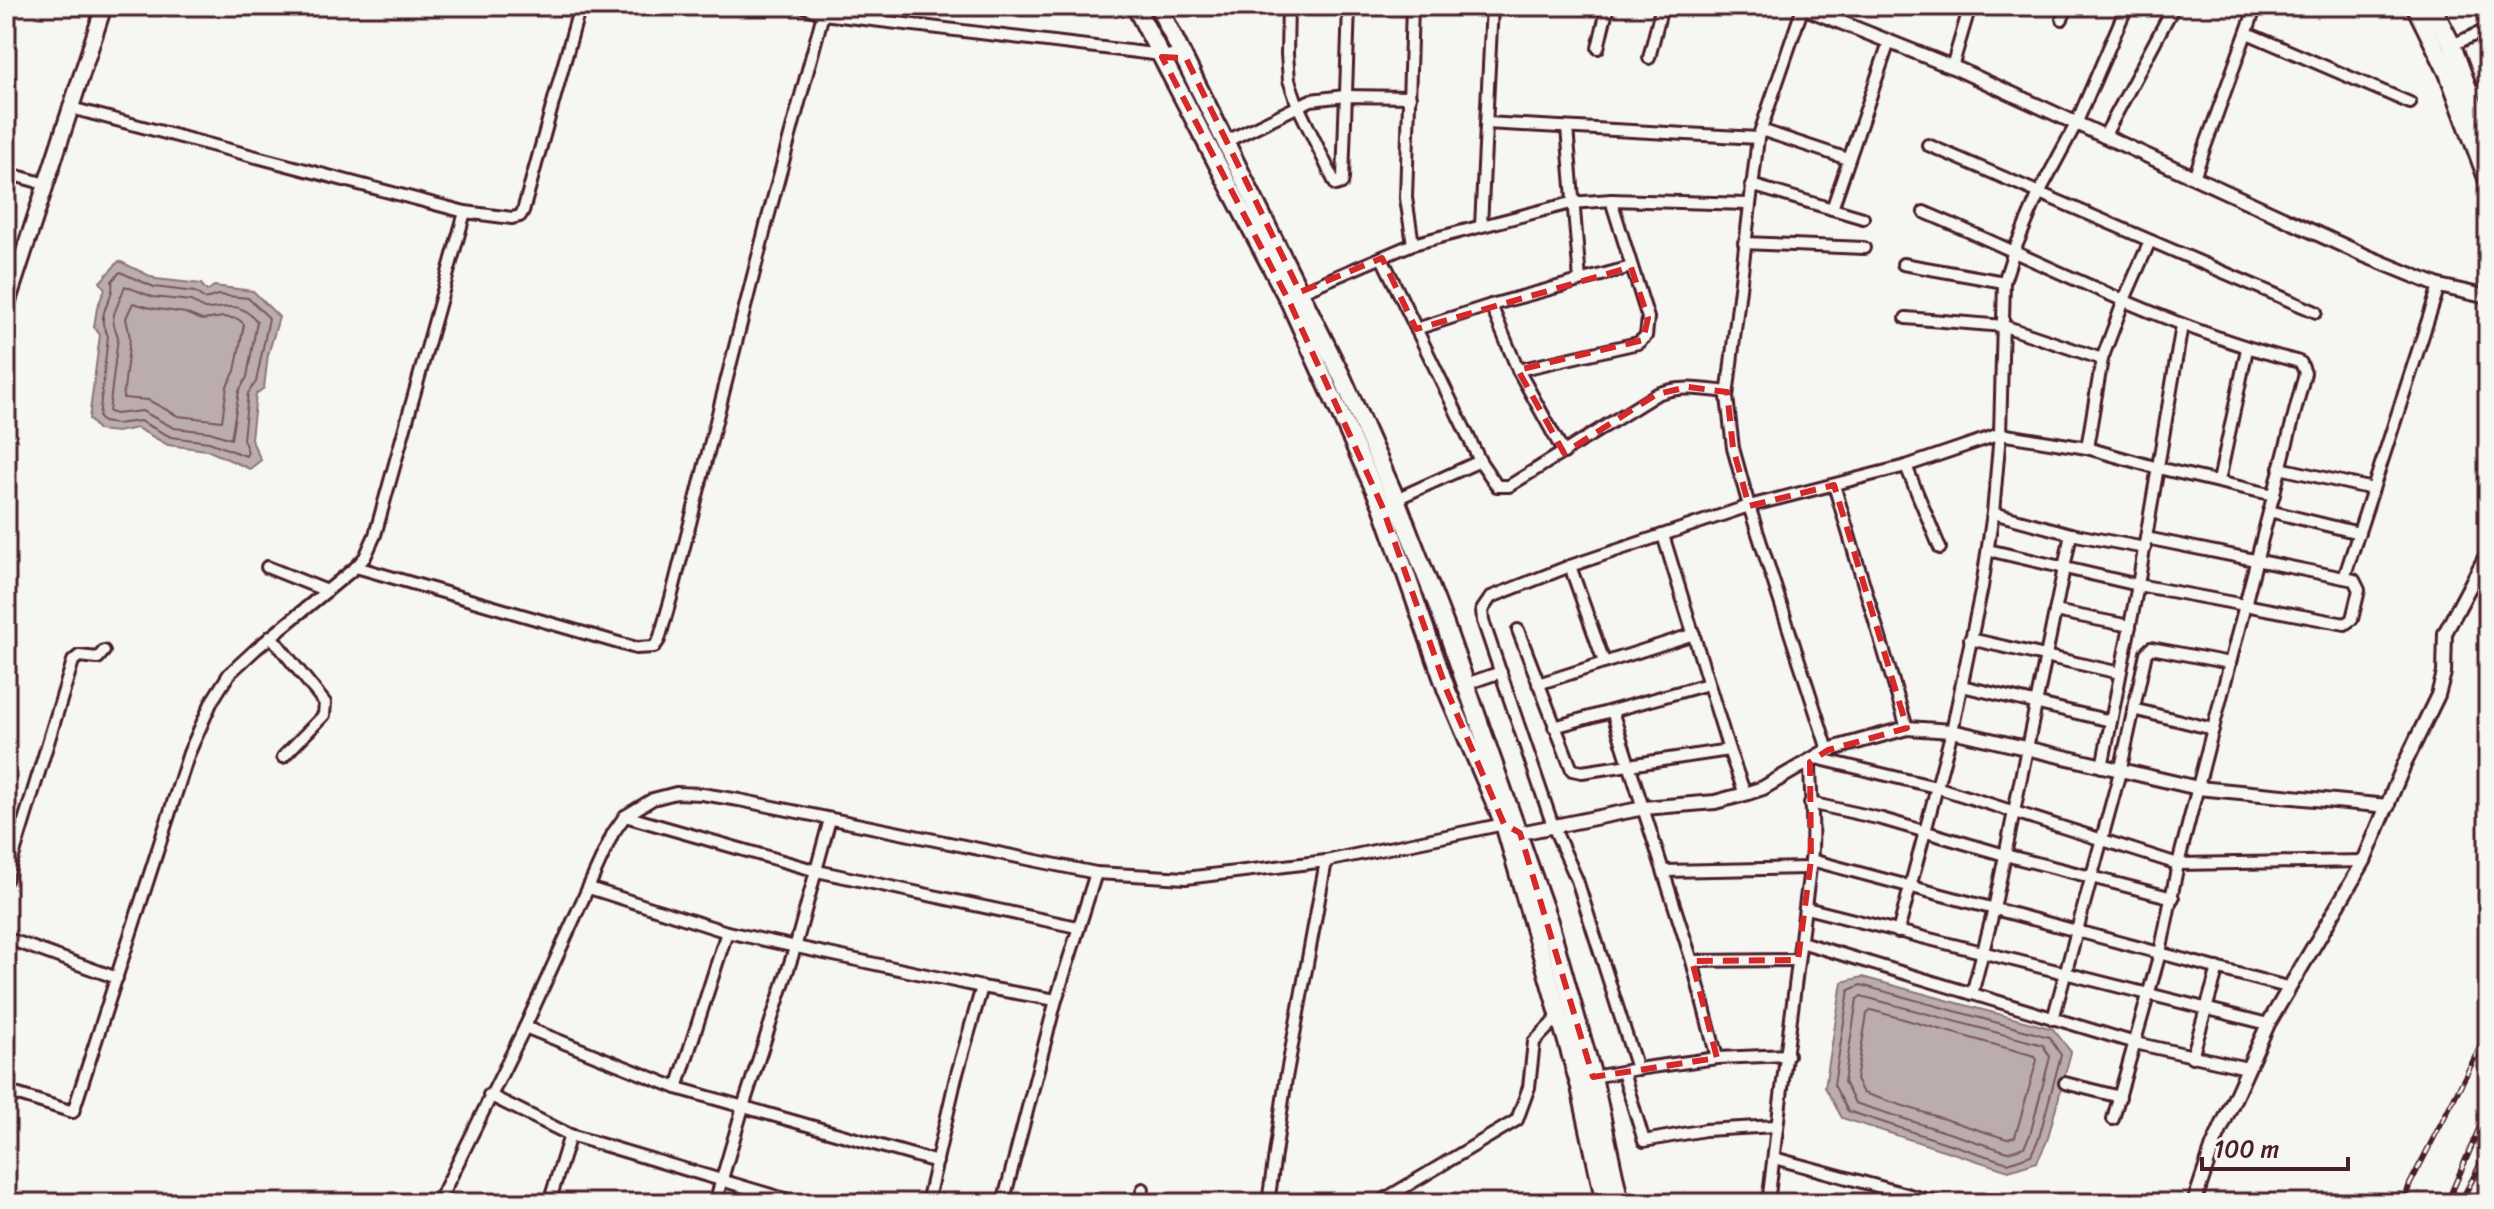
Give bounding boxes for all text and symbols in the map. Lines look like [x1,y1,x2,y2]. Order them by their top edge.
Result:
scale bar [2202,1121,2348,1171]
text: 100 m [2214,1128,2279,1170]

